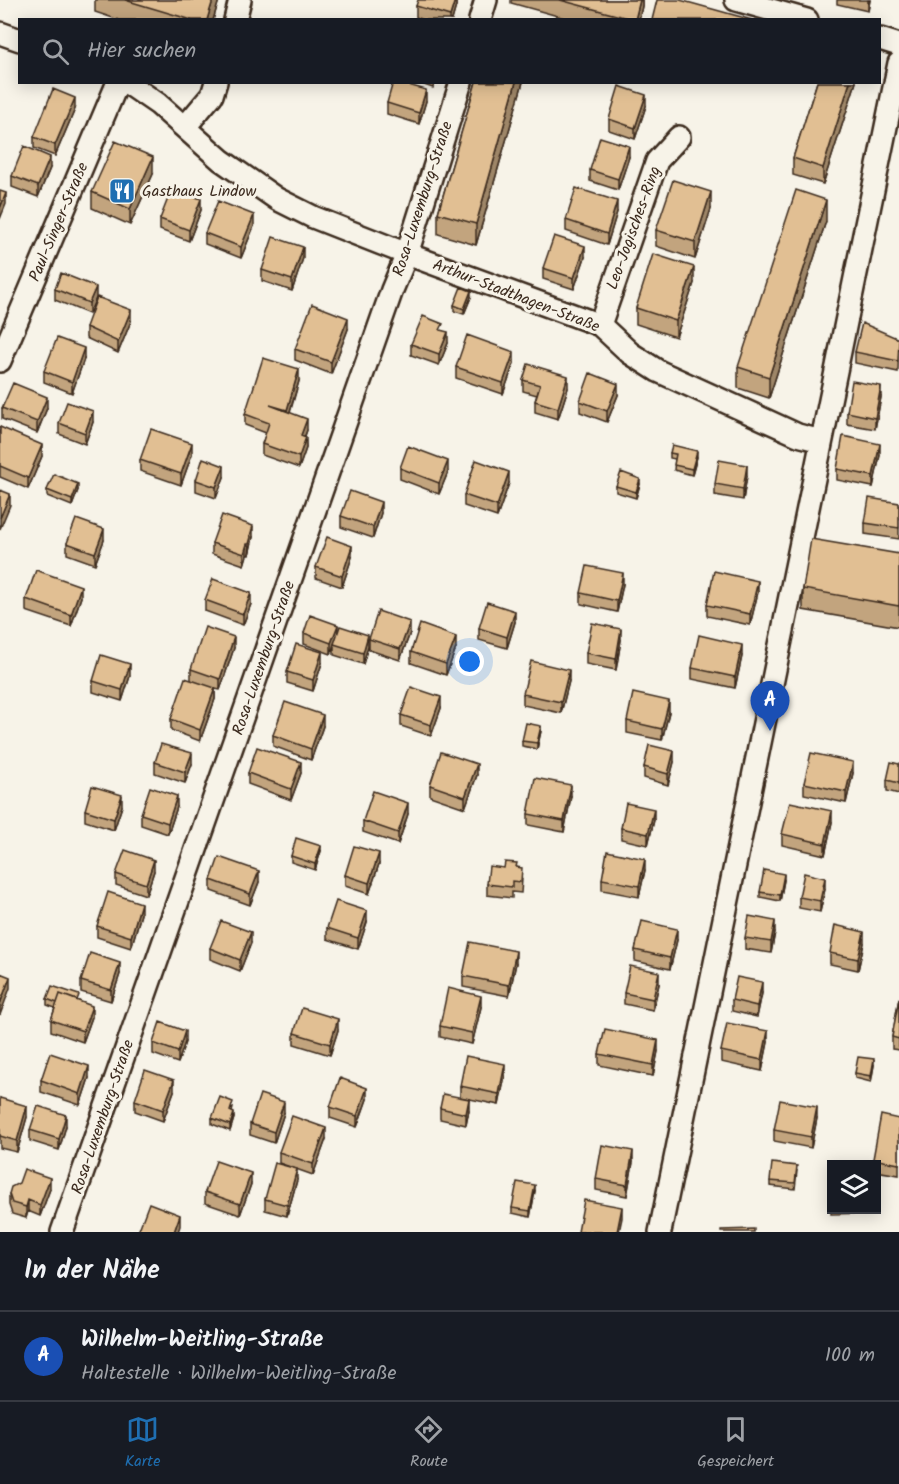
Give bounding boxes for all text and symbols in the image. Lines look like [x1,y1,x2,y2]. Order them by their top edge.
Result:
search box [18,18,881,84]
text: Hier suchen [87,34,196,69]
icon: search [39,35,72,68]
street label: Rosa-Luxemburg-Straße [386,118,460,280]
street label: Paul-Singer-Straße [23,158,95,286]
street label: Leo-Jogisches-Ring [600,163,668,293]
restaurant icon: Gasthaus Lindow [107,176,137,206]
place label: Gasthaus Lindow [142,179,257,204]
street label: Arthur-Stadthagen-Straße [429,253,603,339]
street label: Rosa-Luxemburg-Straße [226,577,302,739]
your location [455,647,484,676]
pin: A [750,682,790,731]
street label: Rosa-Luxemburg-Straße [65,1036,141,1198]
map controls [827,1160,881,1214]
button: layers [827,1160,881,1214]
text: In der Nähe [24,1250,160,1292]
text: Wilhelm-Weitling-Straße [81,1323,323,1358]
text: A [37,1340,50,1372]
text: 100 m [825,1340,875,1372]
text: Haltestelle · Wilhelm-Weitling-Straße [81,1358,396,1390]
tab: Karte [125,1413,160,1474]
tab: Route [410,1413,448,1474]
tab: Gespeichert [697,1413,774,1474]

